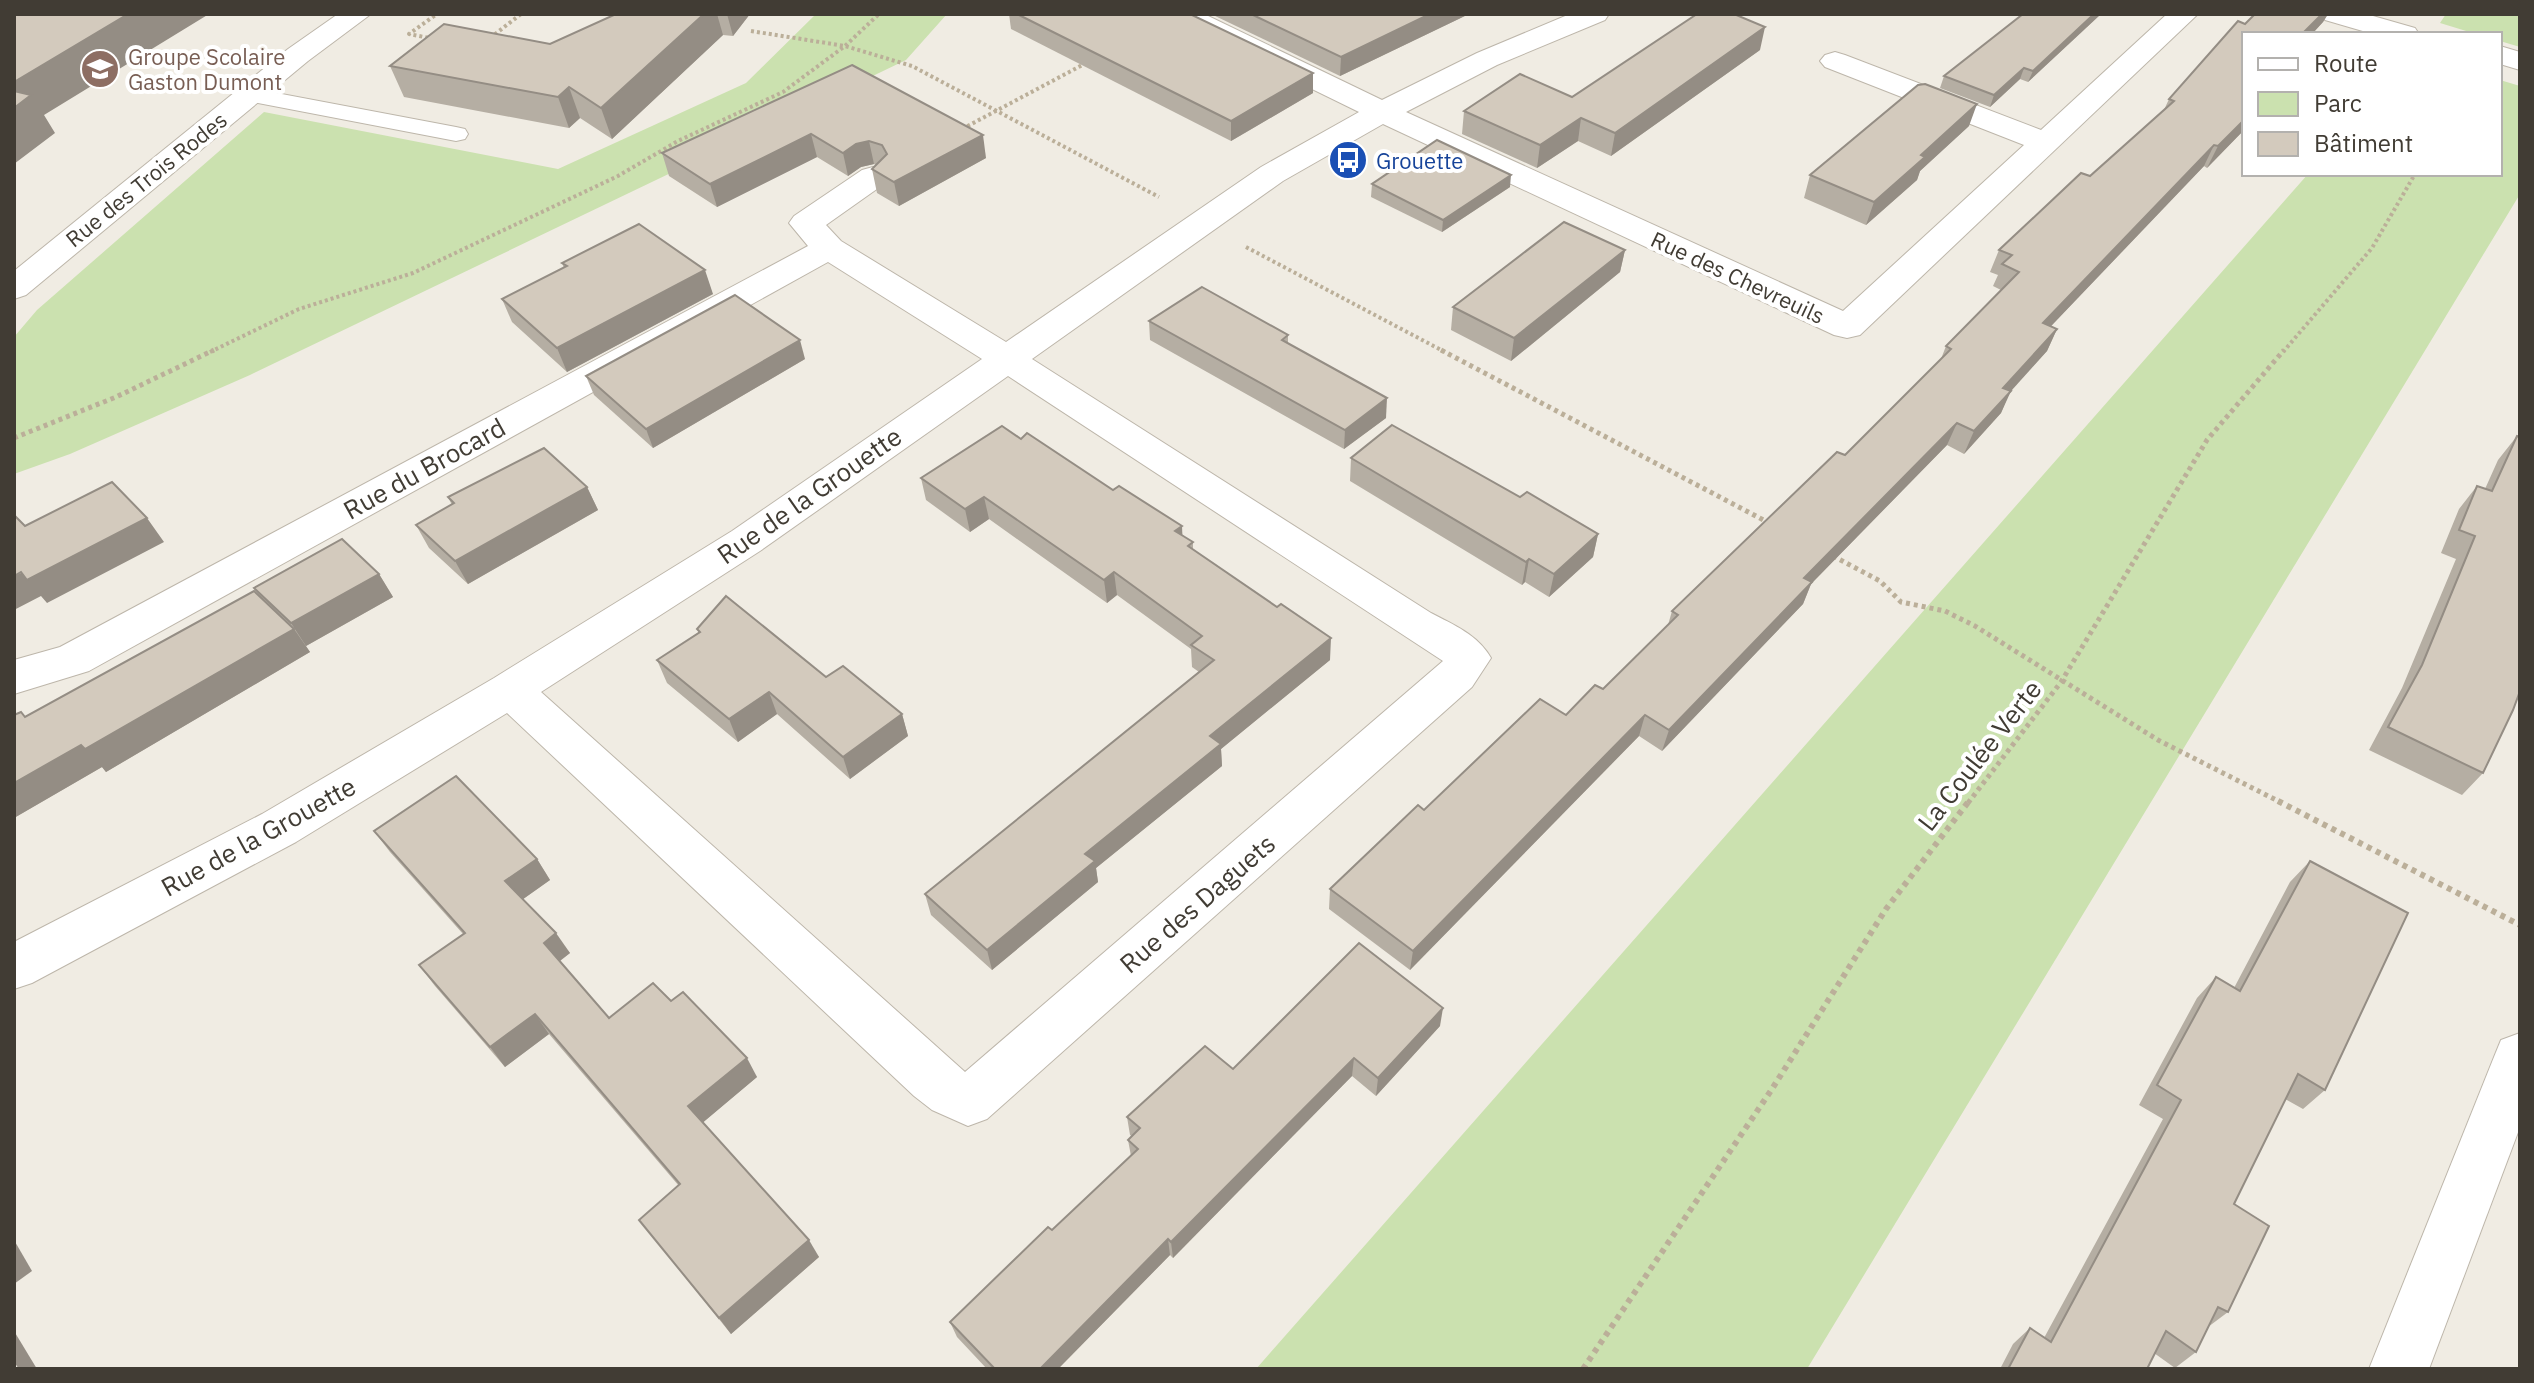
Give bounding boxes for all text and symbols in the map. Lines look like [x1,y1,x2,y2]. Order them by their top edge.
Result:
legend [2242,32,2502,176]
place label: Groupe Scolaire Gaston Dumont [128,42,285,96]
text: Route [2314,47,2378,79]
school or university icon: Groupe Scolaire Gaston Dumont [79,48,121,90]
text: Parc [2314,87,2362,119]
street label: Rue des Trois Rodes [59,105,233,253]
text: Bâtiment [2314,127,2413,159]
bus stop icon: Grouette [1327,139,1369,181]
place label: Grouette [1376,146,1463,175]
street label: Rue des Chevreuils [1647,224,1829,330]
street label: Rue du Brocard [337,409,511,527]
street label: Rue de la Grouette [710,419,908,571]
street label: La Coulée Verte [1909,673,2049,837]
street label: Rue de la Grouette [155,768,361,904]
street label: Rue des Daguets [1112,826,1282,980]

